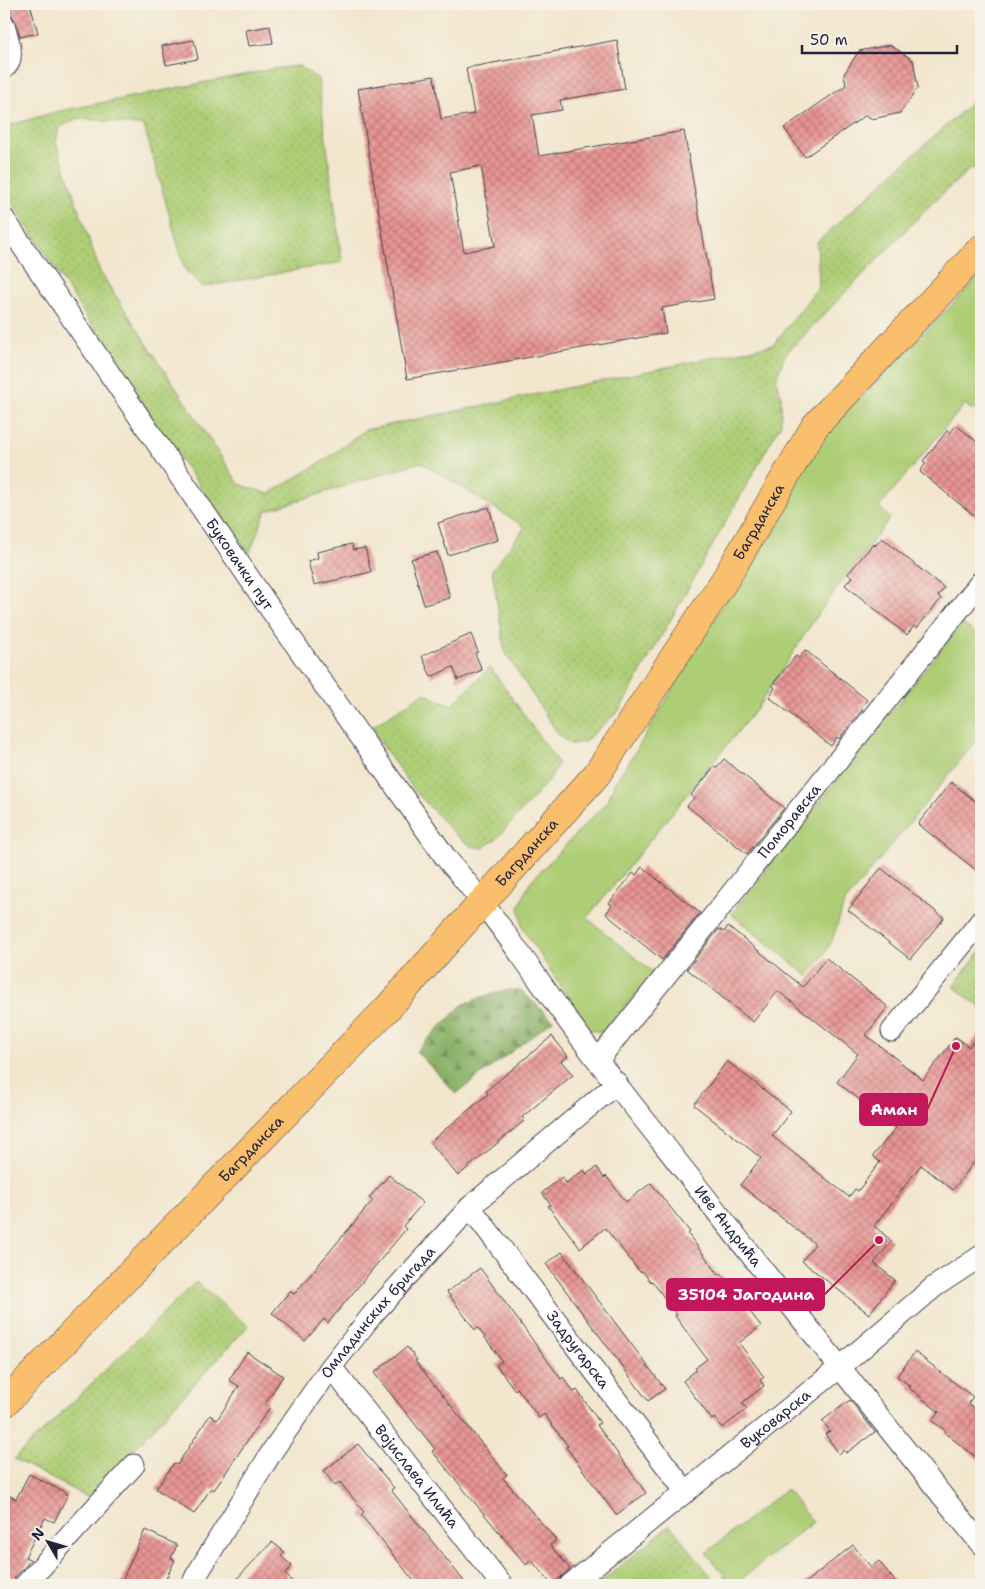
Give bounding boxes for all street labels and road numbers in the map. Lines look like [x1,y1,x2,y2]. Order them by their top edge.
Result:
street label: Багрданска [729,479,789,564]
street label: Буковачки пут [201,514,278,614]
street label: Поморавска [753,779,826,863]
street label: Багрданска [491,813,563,891]
street label: Багрданска [214,1111,289,1187]
street label: Иве Андрића [690,1181,767,1271]
street label: Омладинских бригада [316,1241,440,1382]
street label: Задругарска [542,1307,615,1393]
street label: Вуковарска [736,1385,815,1454]
street label: Војислава Илића [370,1421,464,1533]

